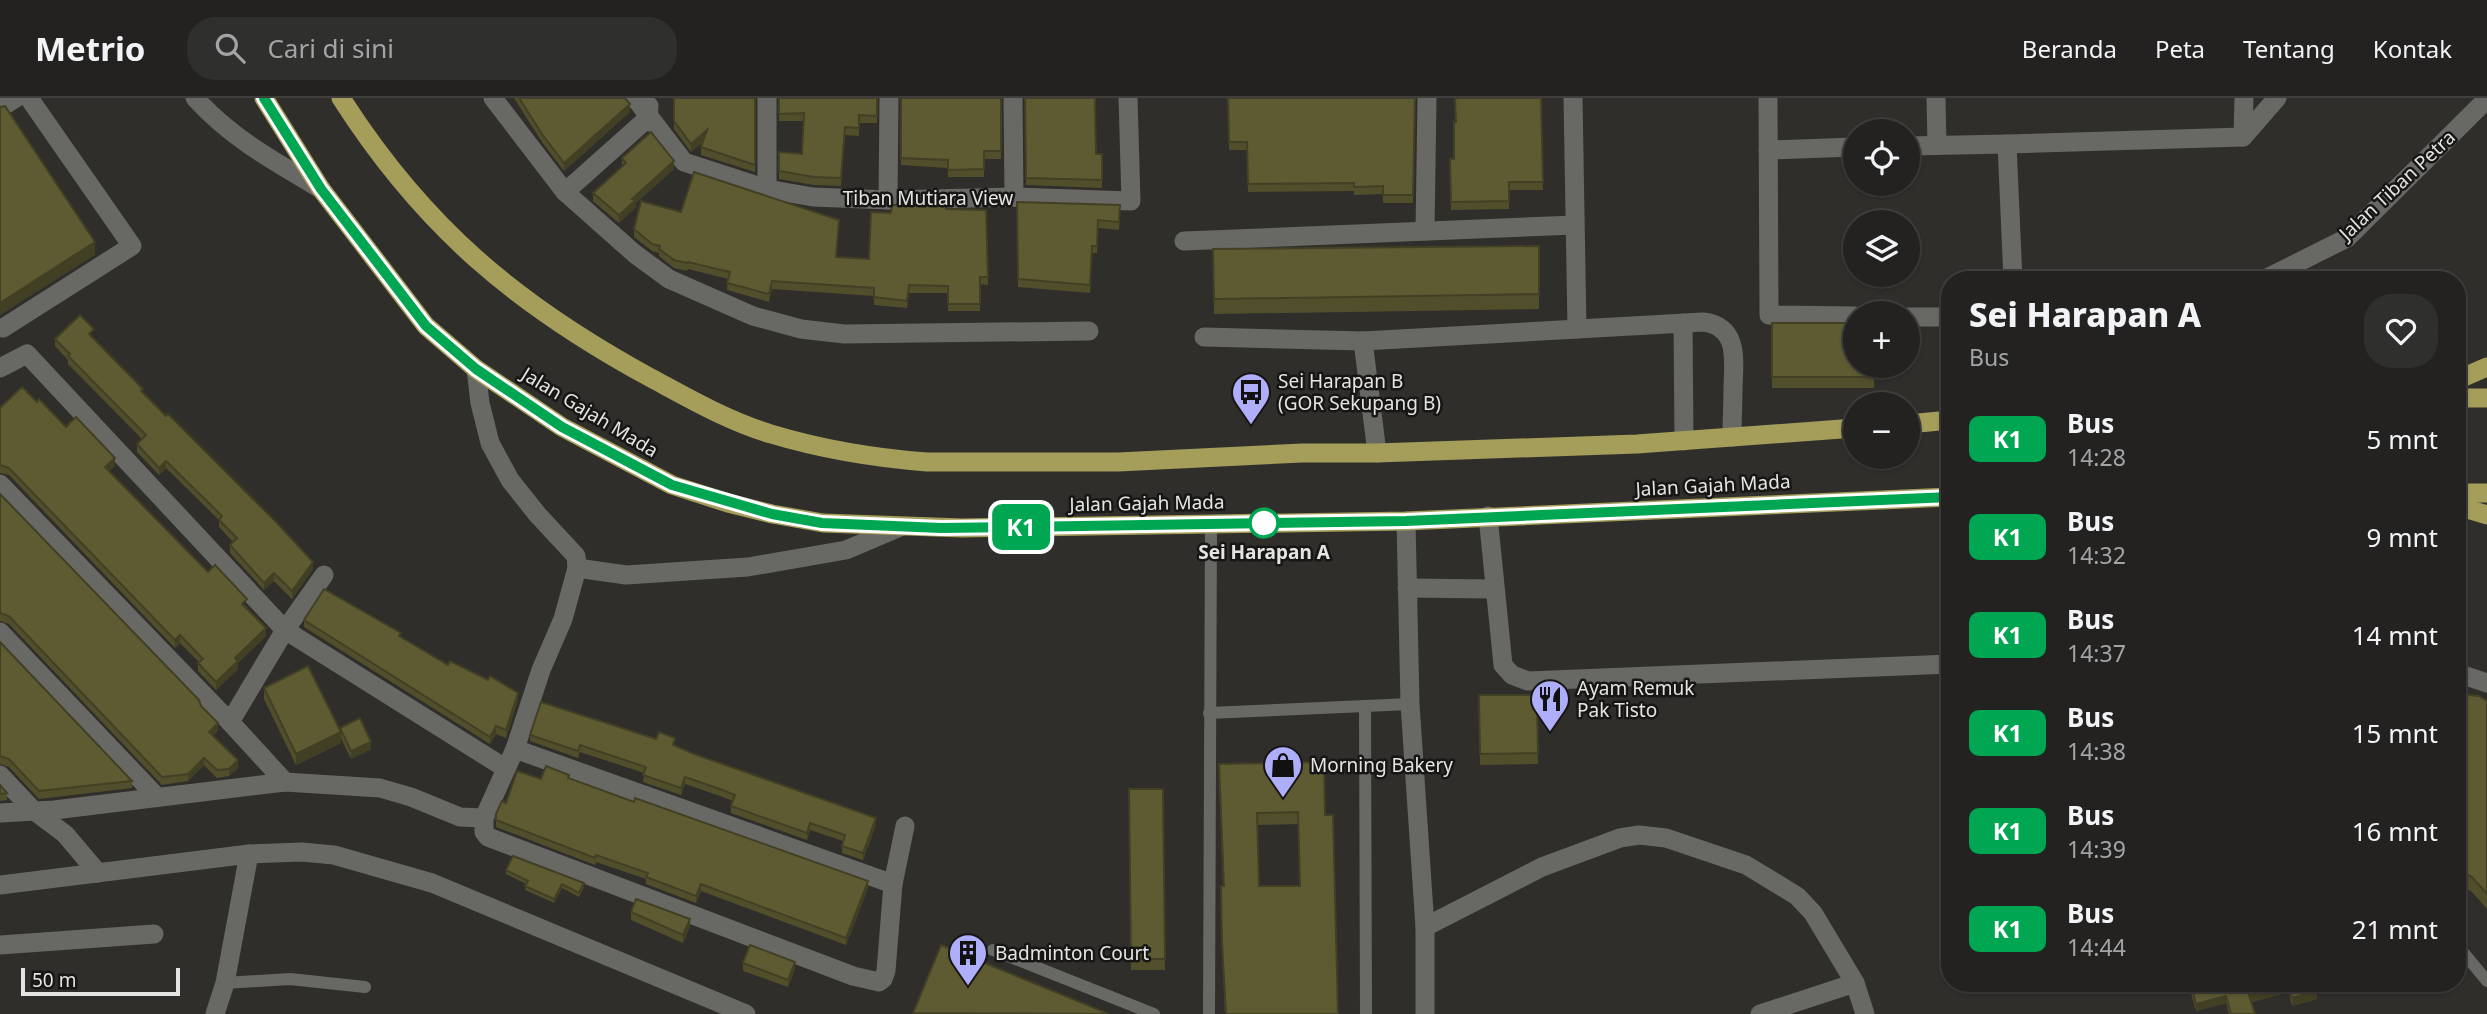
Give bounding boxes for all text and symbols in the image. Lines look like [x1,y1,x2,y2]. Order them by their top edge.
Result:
search box [187,17,677,80]
text: Metrio [35,26,145,71]
icon: search [211,29,249,67]
text: Cari di sini [267,30,394,66]
text: Beranda [2022,32,2117,65]
text: Peta [2155,32,2205,65]
text: Tentang [2243,32,2335,65]
text: Kontak [2373,32,2452,65]
map controls [1843,119,1920,469]
button: locate [1843,119,1920,196]
street label: Jalan Tiban Petra [2332,124,2461,247]
street label: Tiban Mutiara View [843,185,1013,211]
button: layers [1843,210,1920,287]
text: Sei Harapan A [1969,292,2201,337]
button: heart [2364,294,2438,368]
button: + [1843,301,1920,378]
text: Bus [1969,341,2009,373]
street label: Jalan Gajah Mada [515,360,663,463]
place label: Sei Harapan B (GOR Sekupang B) [1278,368,1441,416]
bus stop icon: Sei Harapan B (GOR Sekupang B) [1230,371,1272,426]
button: − [1843,392,1920,469]
text: Bus [2067,405,2114,441]
text: 5 mnt [2367,421,2438,457]
text: K1 [1993,422,2022,455]
text: 14:28 [2067,441,2126,473]
street label: Jalan Gajah Mada [1633,468,1791,502]
street label: Jalan Gajah Mada [1067,489,1225,517]
text: Bus [2067,503,2114,539]
line badge: K1 [990,504,1052,550]
marker: Sei Harapan A [1249,508,1279,538]
text: K1 [1006,510,1036,543]
text: 9 mnt [2367,519,2438,555]
text: K1 [1993,520,2022,553]
place label: Sei Harapan A [1198,539,1331,565]
text: 14:32 [2067,539,2126,571]
text: Bus [2067,601,2114,637]
text: 14 mnt [2352,617,2438,653]
text: K1 [1993,618,2022,651]
text: 14:37 [2067,637,2126,669]
place label: Ayam Remuk Pak Tisto [1577,675,1694,723]
restaurant icon: Ayam Remuk Pak Tisto [1529,678,1571,733]
text: Bus [2067,699,2114,735]
text: 15 mnt [2352,715,2438,751]
text: K1 [1993,716,2022,749]
text: 14:38 [2067,735,2126,767]
shop icon: Morning Bakery [1262,744,1304,799]
place label: Morning Bakery [1310,752,1453,778]
text: Bus [2067,797,2114,833]
text: 16 mnt [2352,813,2438,849]
text: K1 [1993,814,2022,847]
text: 14:39 [2067,833,2126,865]
text: Bus [2067,895,2114,931]
text: 21 mnt [2352,911,2438,947]
text: K1 [1993,912,2022,945]
text: 14:44 [2067,931,2126,963]
building icon: Badminton Court [947,932,989,987]
place label: Badminton Court [995,940,1149,966]
scale bar [21,965,180,997]
text: 50 m [32,967,76,993]

